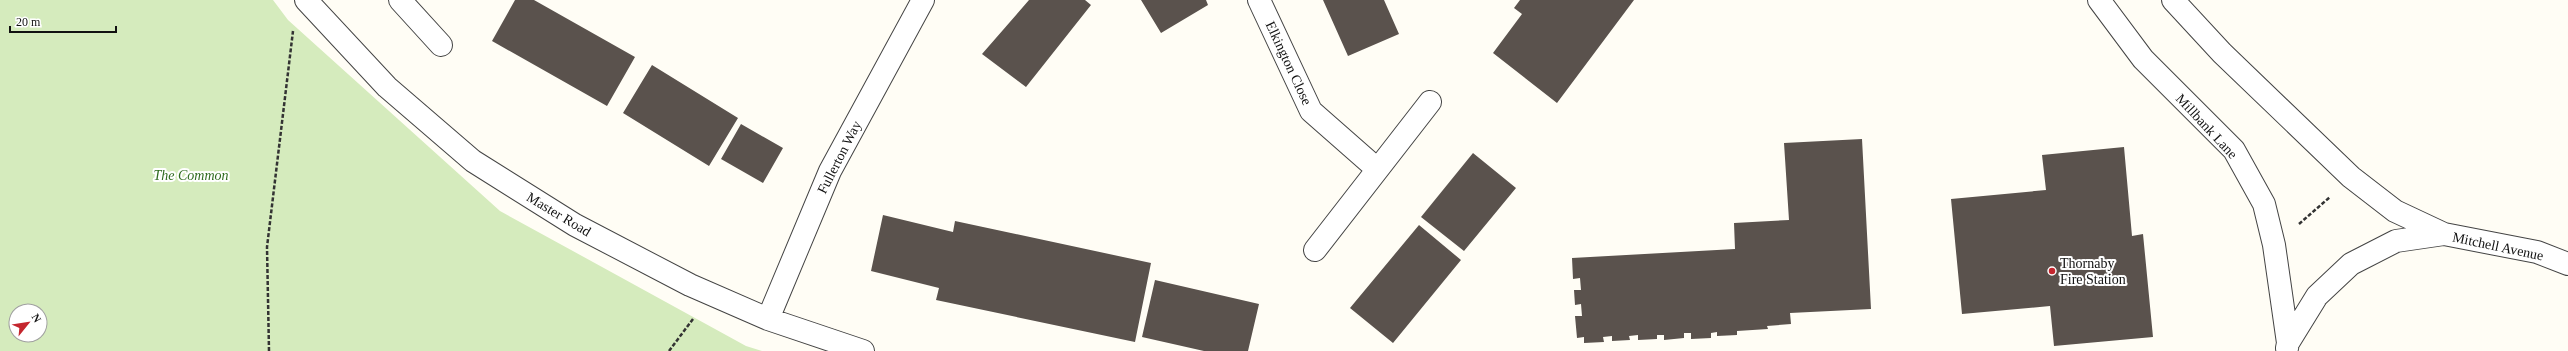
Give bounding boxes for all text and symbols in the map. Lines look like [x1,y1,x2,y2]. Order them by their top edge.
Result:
scale bar [10,8,116,34]
text: 20 m [16,15,41,29]
street label: Elkington Close [1263,19,1314,107]
street label: Millbank Lane [2173,91,2240,162]
street label: Fullerton Way [815,118,864,196]
park label: The Common [153,168,229,183]
street label: Master Road [524,189,593,239]
street label: Mitchell Avenue [2451,230,2545,263]
place label: Thornaby Fire Station [2060,256,2126,287]
marker: Thornaby Fire Station [2047,266,2057,276]
north arrow [8,303,48,343]
text: N [29,312,44,324]

